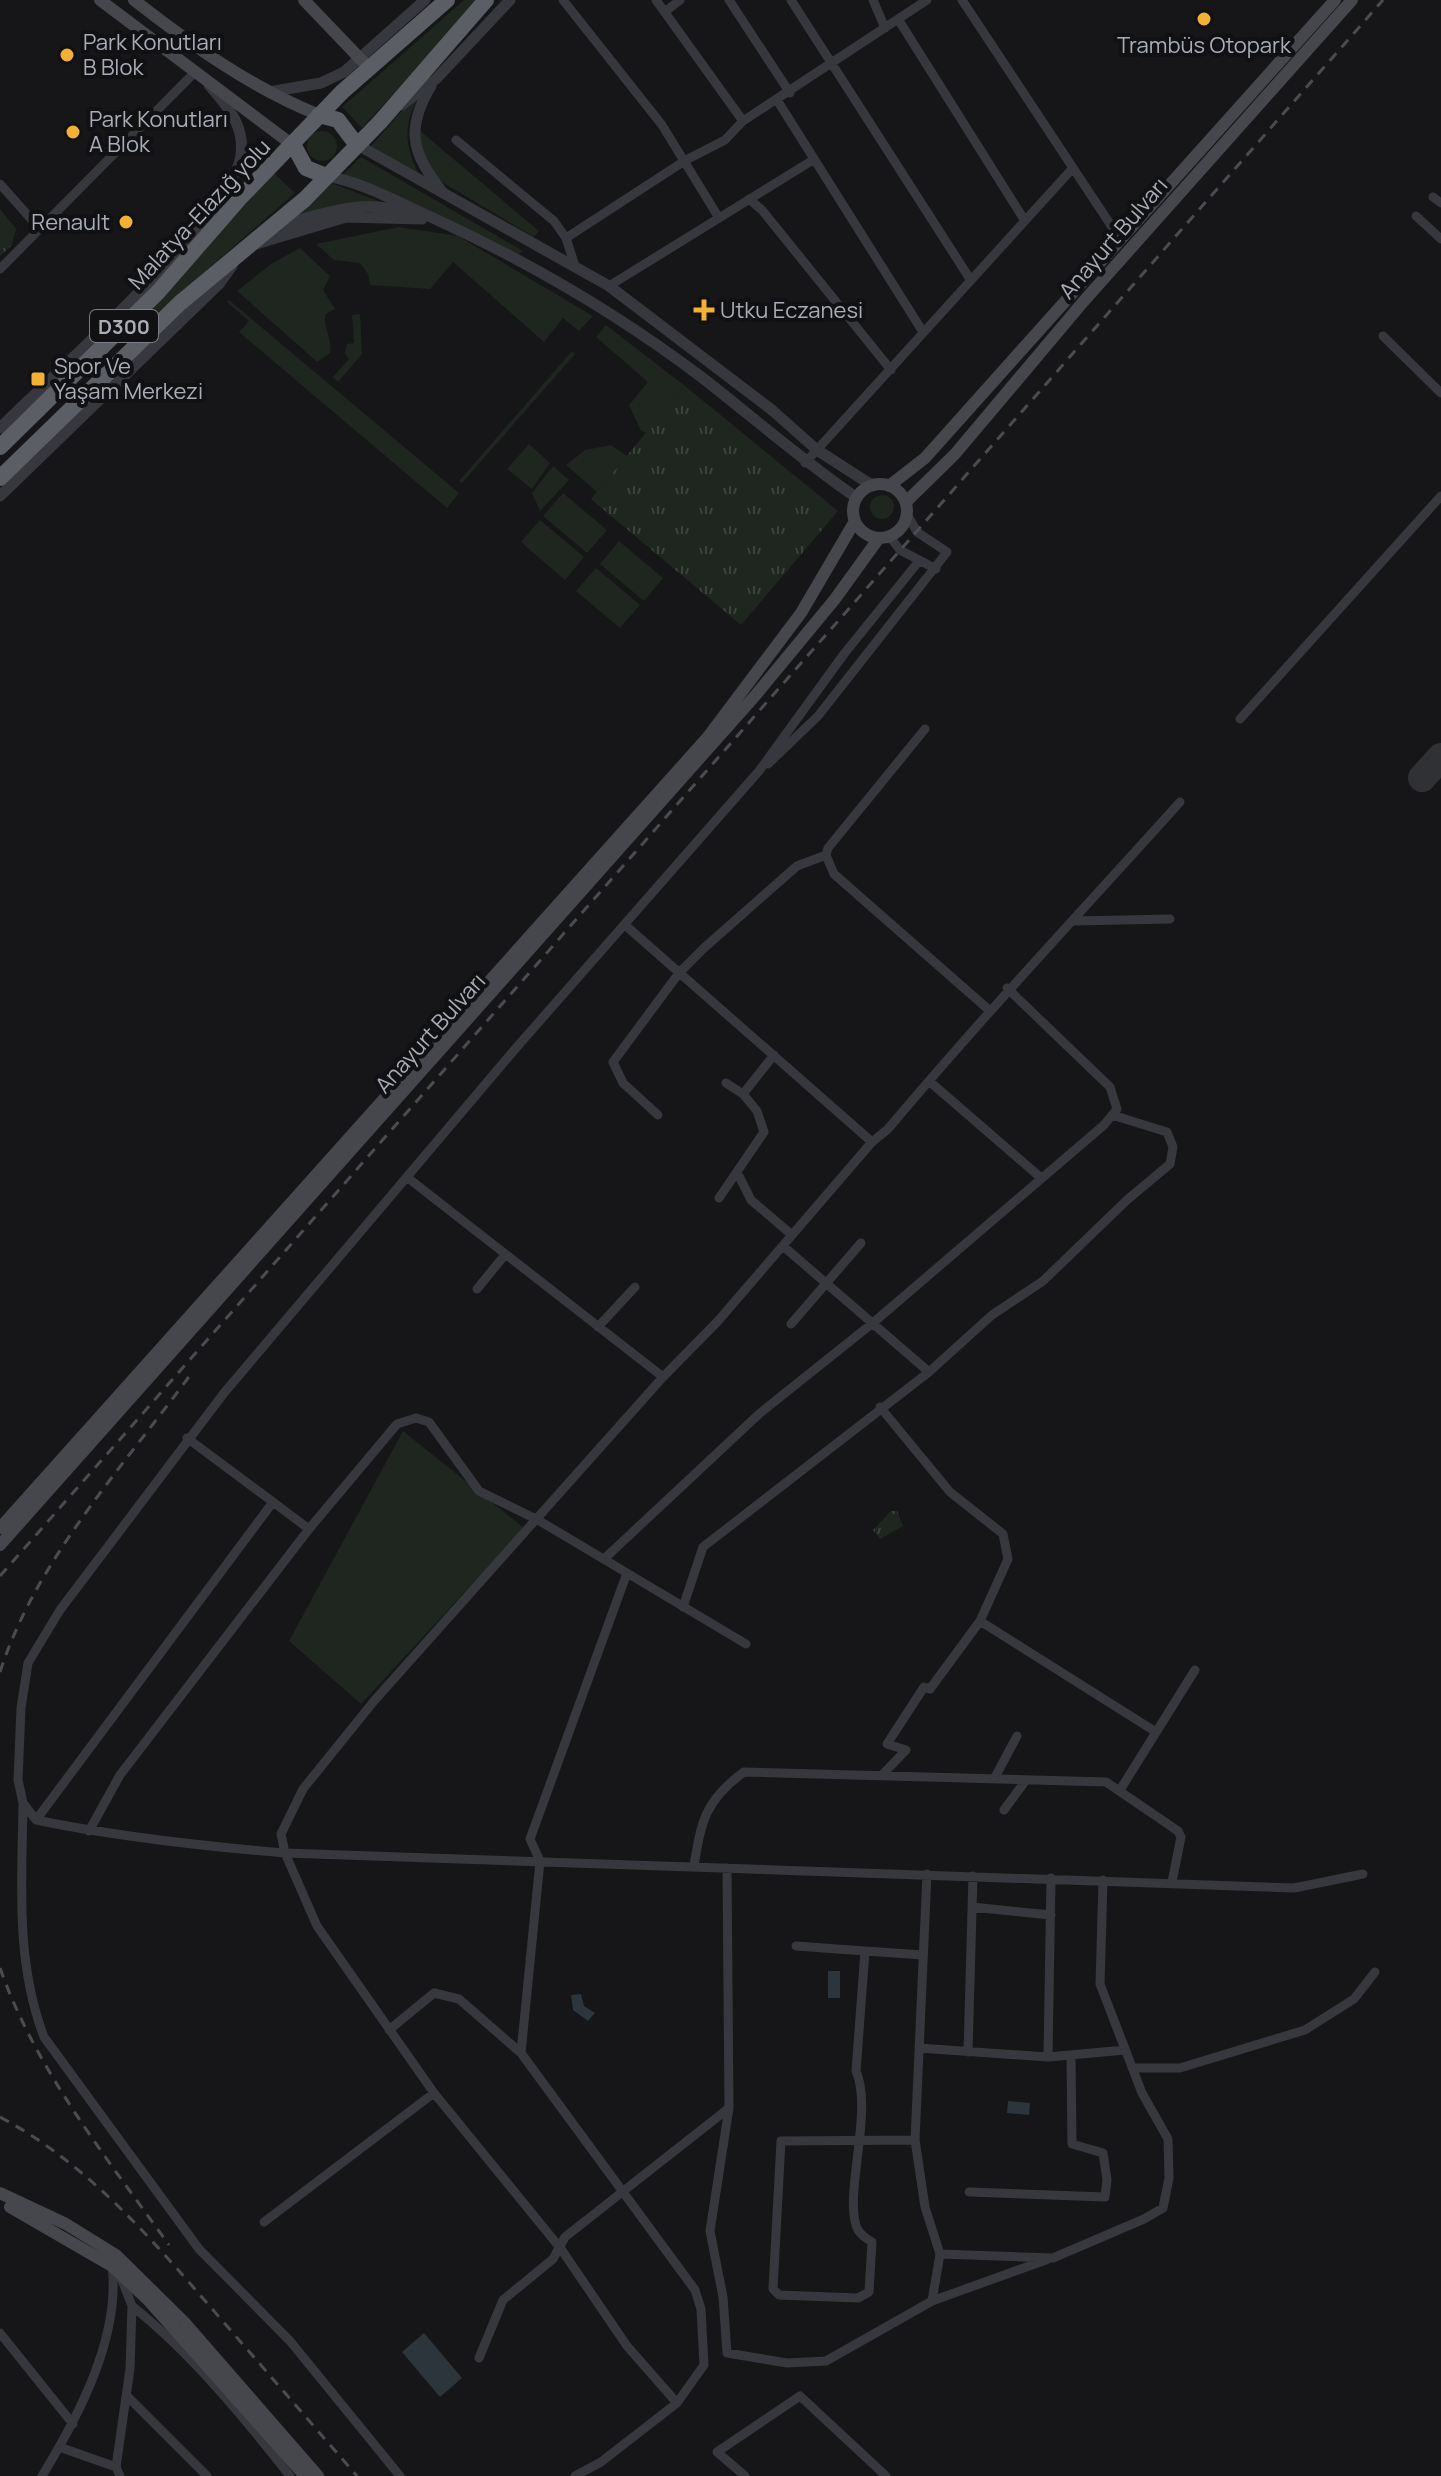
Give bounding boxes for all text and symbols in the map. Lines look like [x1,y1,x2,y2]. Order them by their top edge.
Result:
marker: Trambüs Otopark [1195,10,1213,28]
place label: Park Konutları B Blok [83,27,222,82]
place label: Trambüs Otopark [1117,30,1292,60]
marker: Park Konutları B Blok [58,46,76,64]
place label: Park Konutları A Blok [89,104,228,159]
marker: Park Konutları A Blok [64,123,82,141]
street label: Malatya-Elazığ yolu [121,132,277,296]
street label: Anayurt Bulvarı [1052,171,1174,305]
place label: Renault [31,207,110,237]
marker: Renault [117,213,135,231]
place label: Utku Eczanesi [720,295,863,325]
marker: Utku Eczanesi [695,301,713,319]
road number: D300 [90,310,158,342]
place label: Spor Ve Yaşam Merkezi [54,351,203,406]
marker: Spor Ve Yaşam Merkezi [29,370,47,388]
street label: Anayurt Bulvarı [368,967,492,1099]

